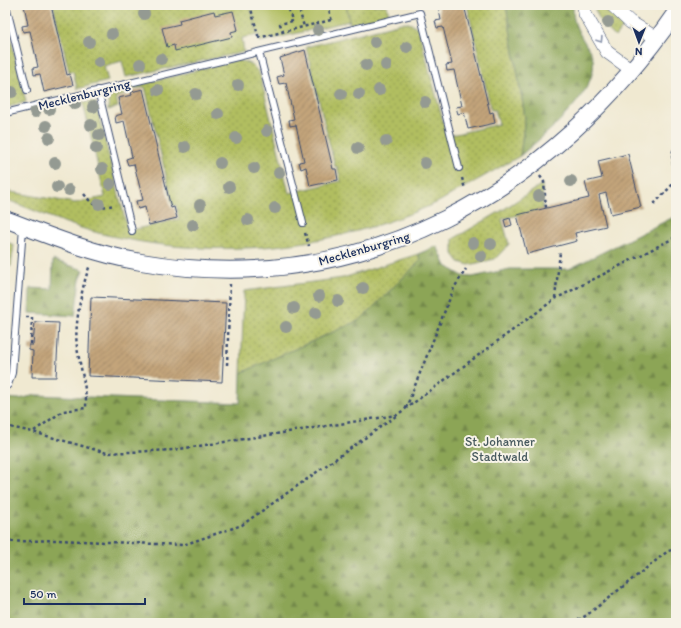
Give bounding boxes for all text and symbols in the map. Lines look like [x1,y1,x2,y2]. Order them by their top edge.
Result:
north arrow [619,22,659,62]
one-way arrow [595,36,602,43]
text: N [635,45,643,58]
street label: Mecklenburgring [36,76,132,113]
street label: Mecklenburgring [317,228,412,269]
park label: St. Johanner Stadtwald [465,434,535,464]
scale bar [24,580,145,606]
text: 50 m [30,587,56,601]

